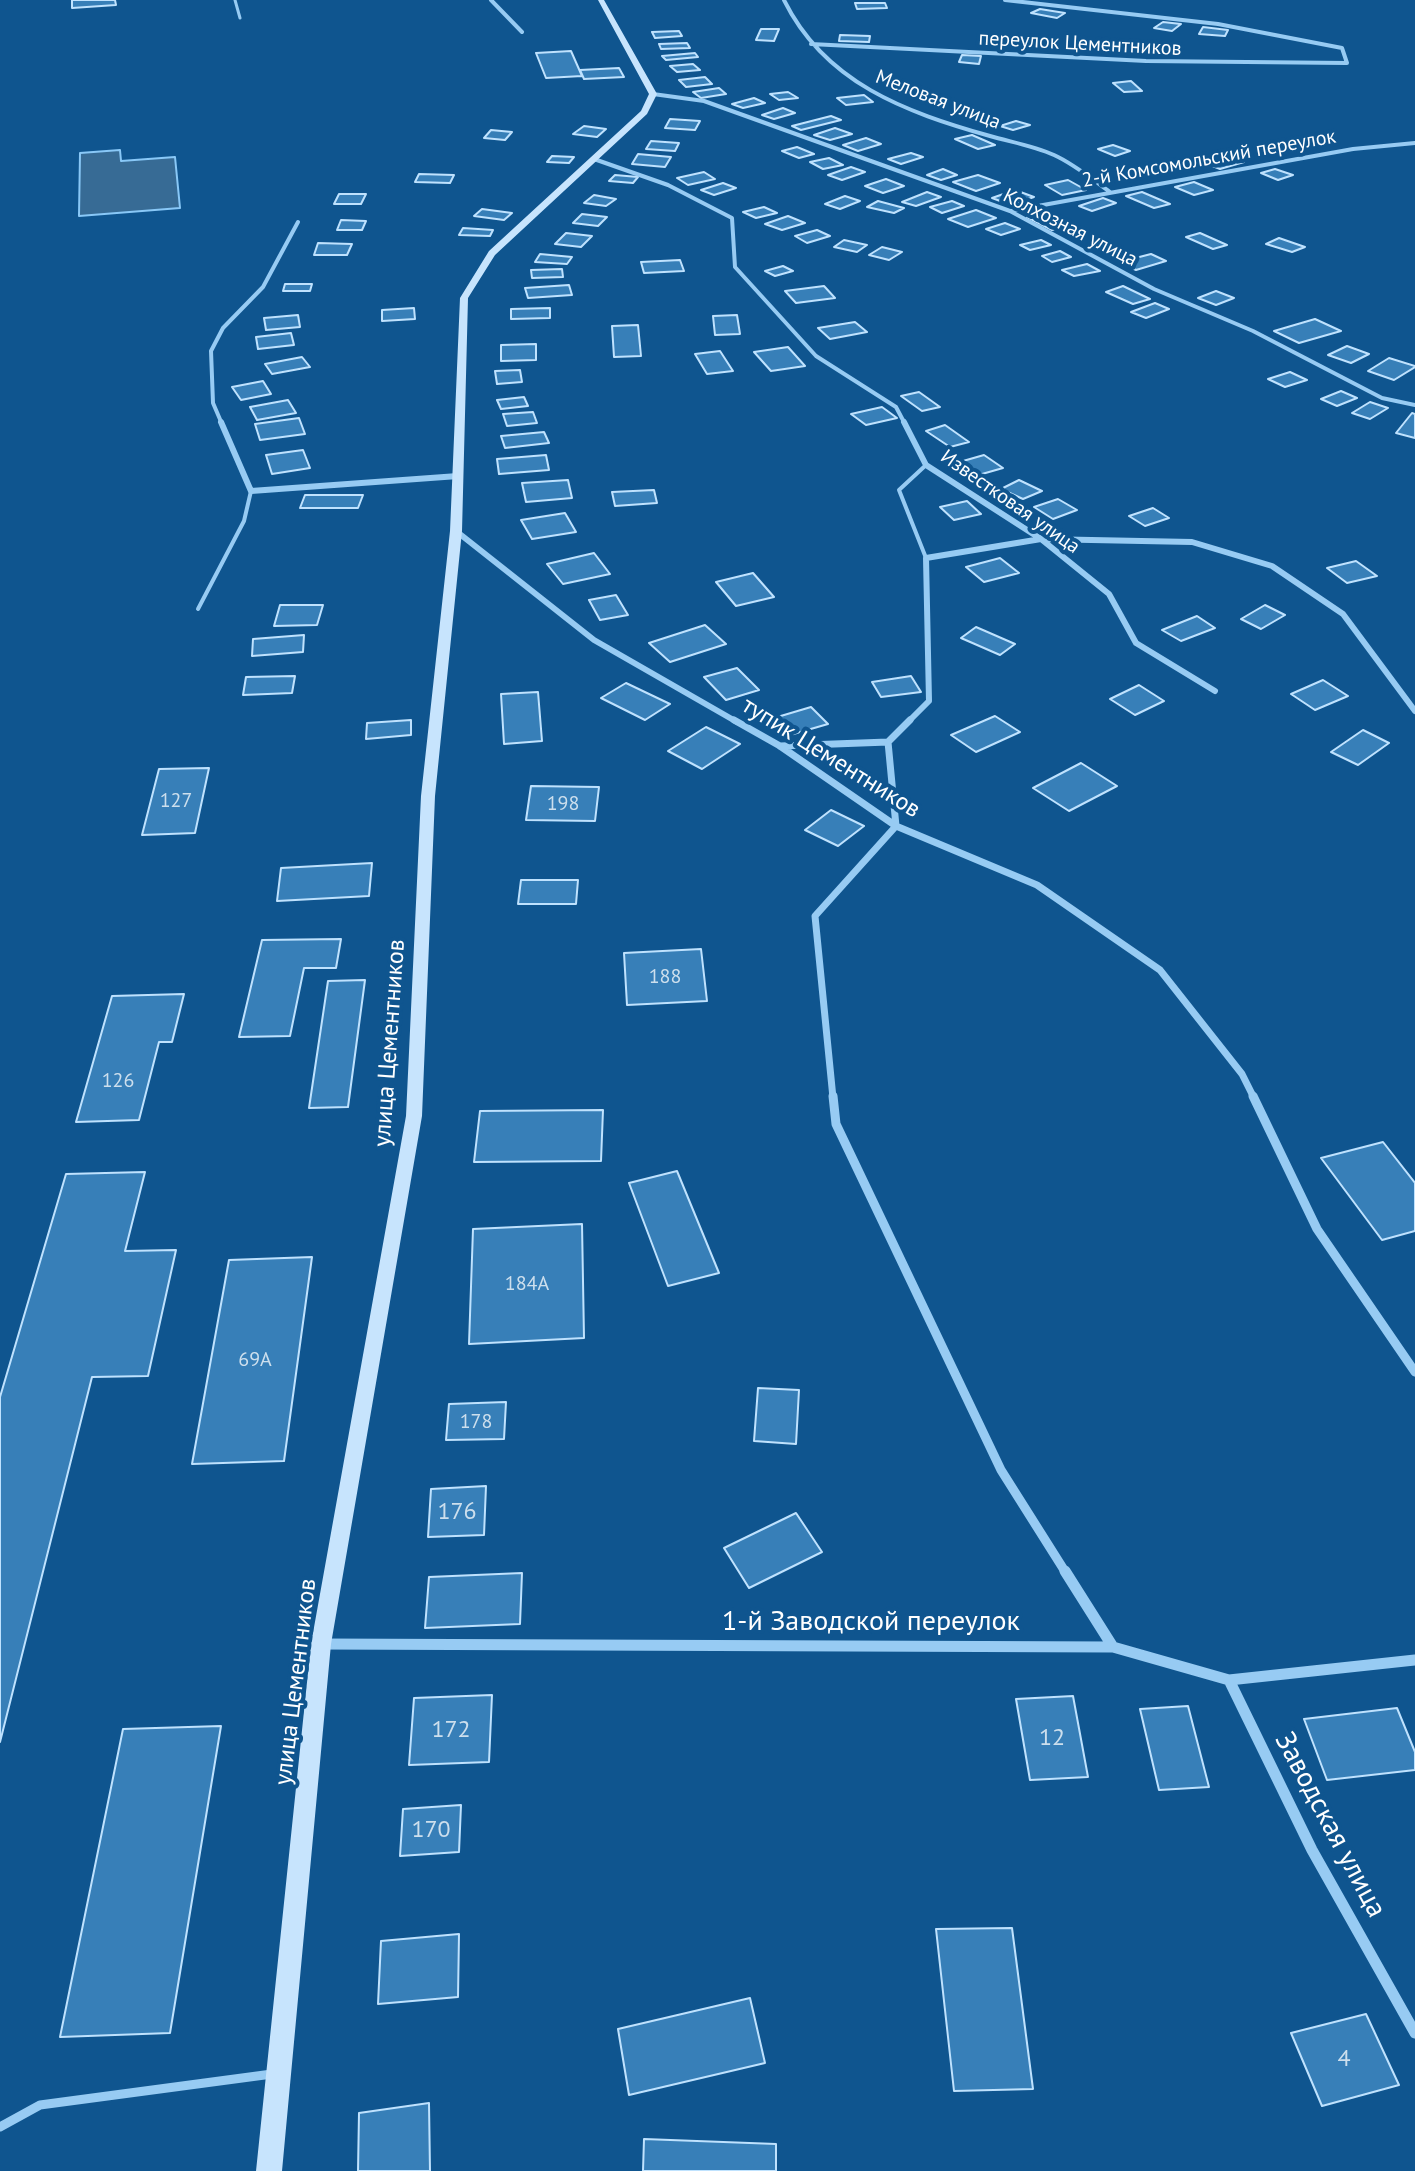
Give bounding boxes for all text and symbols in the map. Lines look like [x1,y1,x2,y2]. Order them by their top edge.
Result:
street label: переулок Цементников [978,27,1182,61]
street label: Меловая улица [872,65,1004,135]
street label: 2-й Комсомольский переулок [1080,125,1338,193]
street label: Колхозная улица [999,184,1141,272]
street label: Известковая улица [936,445,1084,559]
street label: тупик Цементников [736,691,926,825]
house number: 127 [160,789,192,813]
house number: 198 [547,792,579,816]
street label: улица Цементников [368,938,412,1148]
house number: 188 [649,965,681,989]
house number: 126 [102,1069,134,1093]
house number: 184А [505,1272,549,1296]
house number: 69А [238,1348,272,1372]
house number: 178 [460,1410,492,1434]
house number: 176 [437,1498,477,1526]
street label: улица Цементников [269,1577,323,1787]
street label: 1-й Заводской переулок [722,1605,1020,1639]
house number: 172 [431,1716,471,1744]
house number: 12 [1039,1724,1065,1752]
street label: Заводская улица [1267,1727,1393,1923]
house number: 170 [411,1816,451,1844]
house number: 4 [1337,2045,1351,2073]

